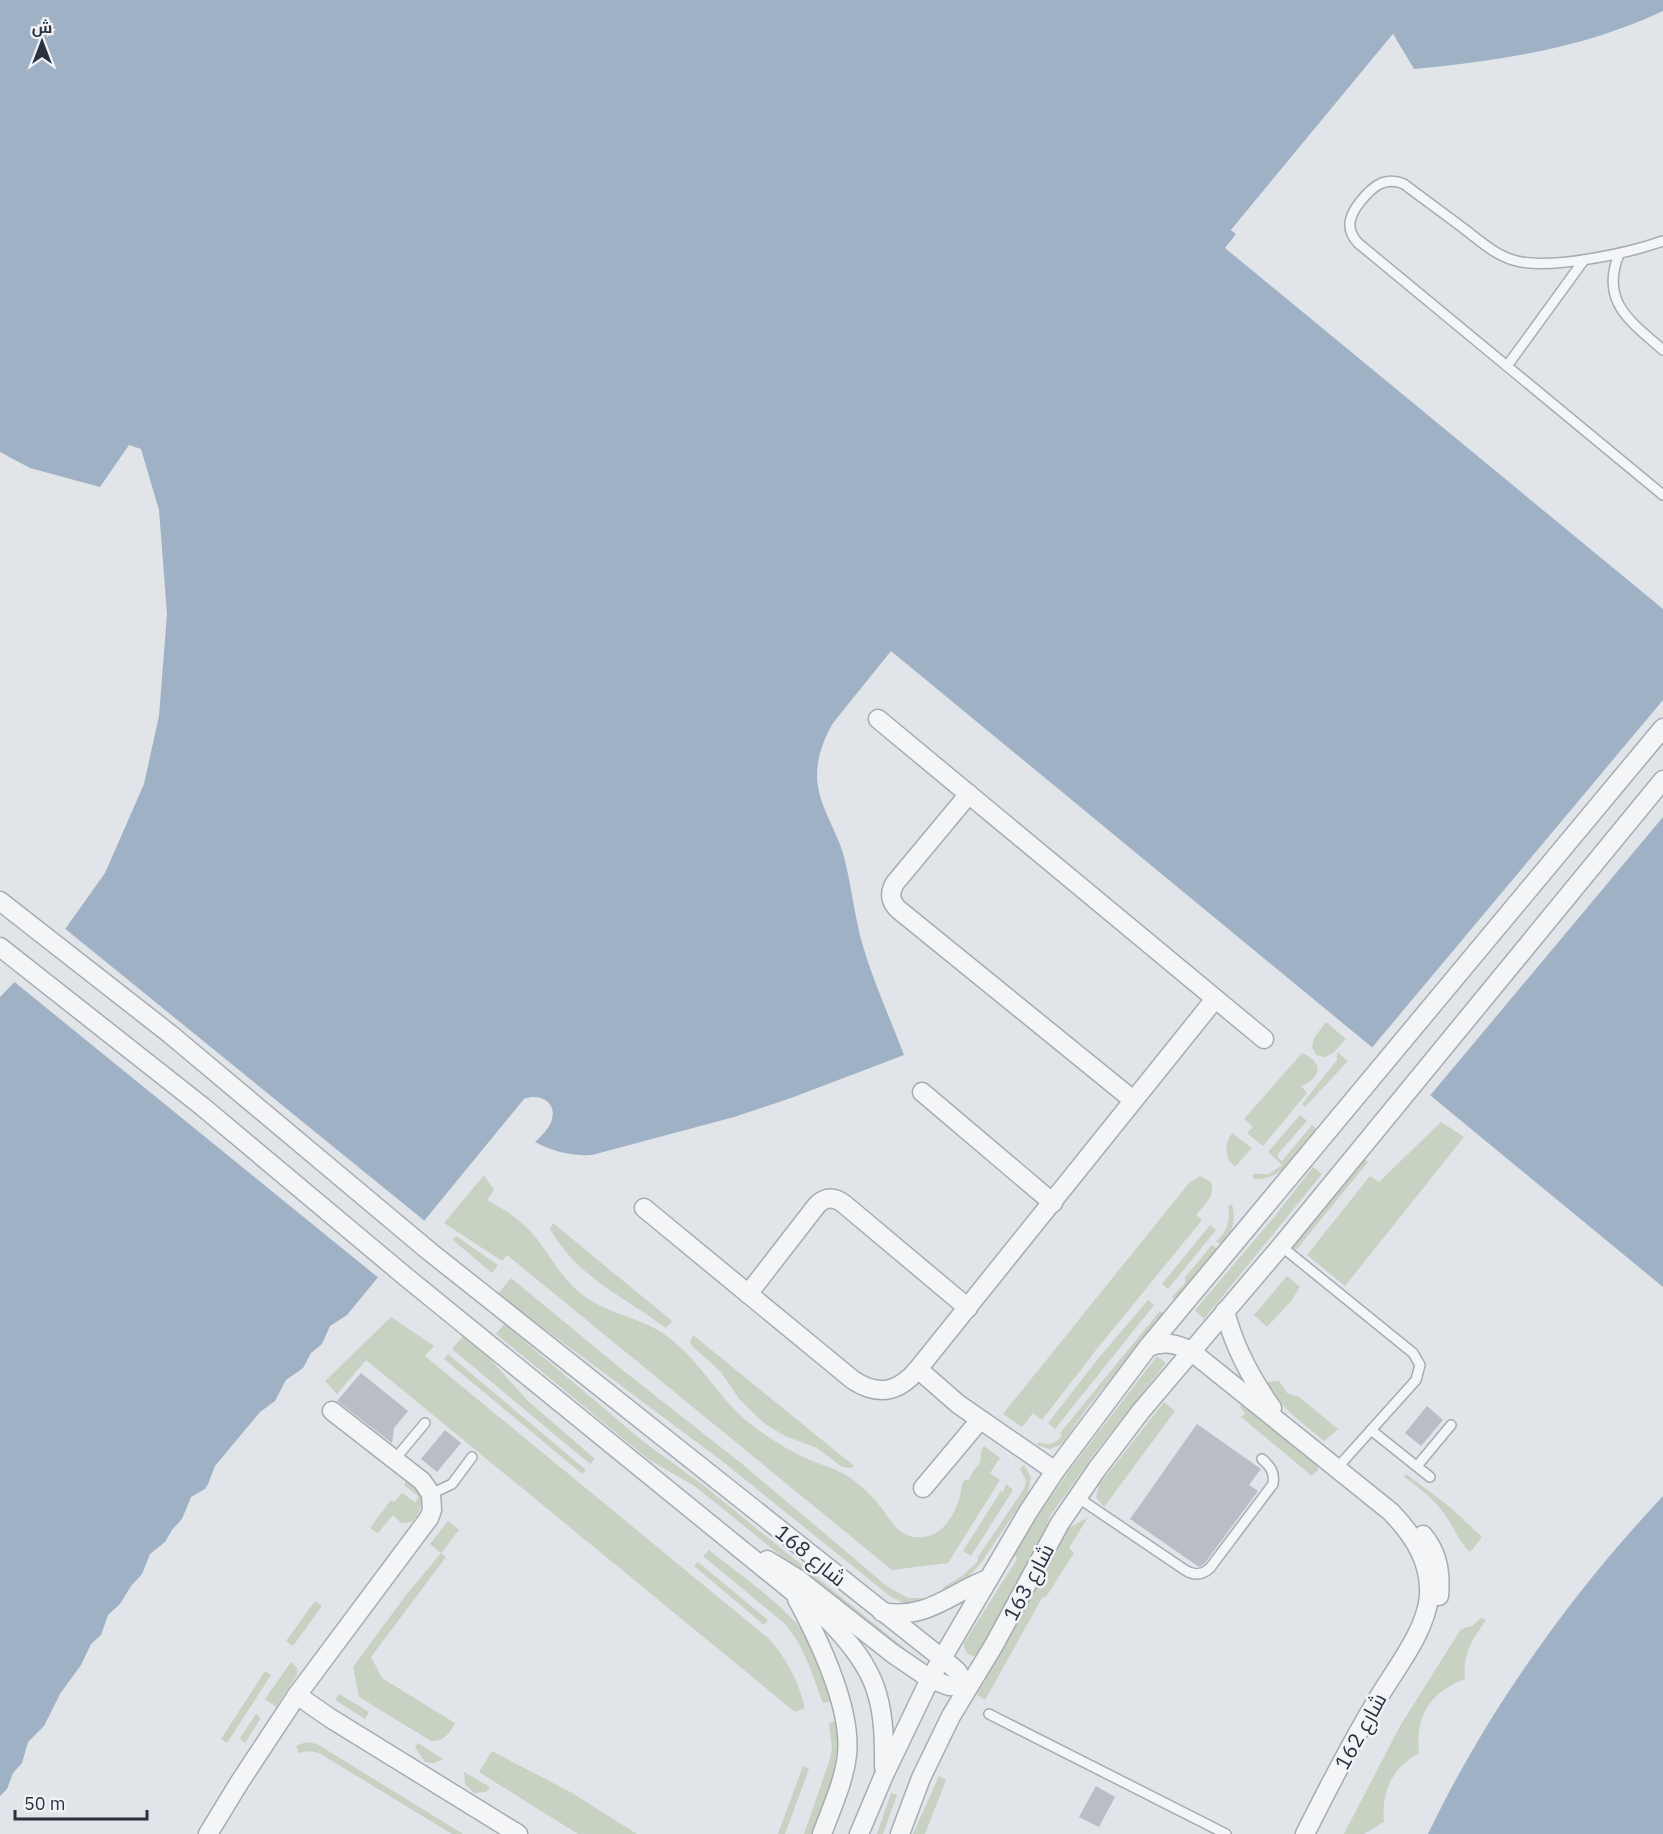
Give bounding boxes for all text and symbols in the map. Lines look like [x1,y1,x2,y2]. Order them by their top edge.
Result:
north arrow [12,12,72,72]
text: ش [32,17,52,37]
street label: شارع 168 [769,1518,852,1593]
street label: شارع 163 [996,1539,1061,1626]
street label: شارع 162 [1328,1688,1393,1775]
scale bar [15,1783,147,1821]
text: 50 m [24,1792,66,1815]

